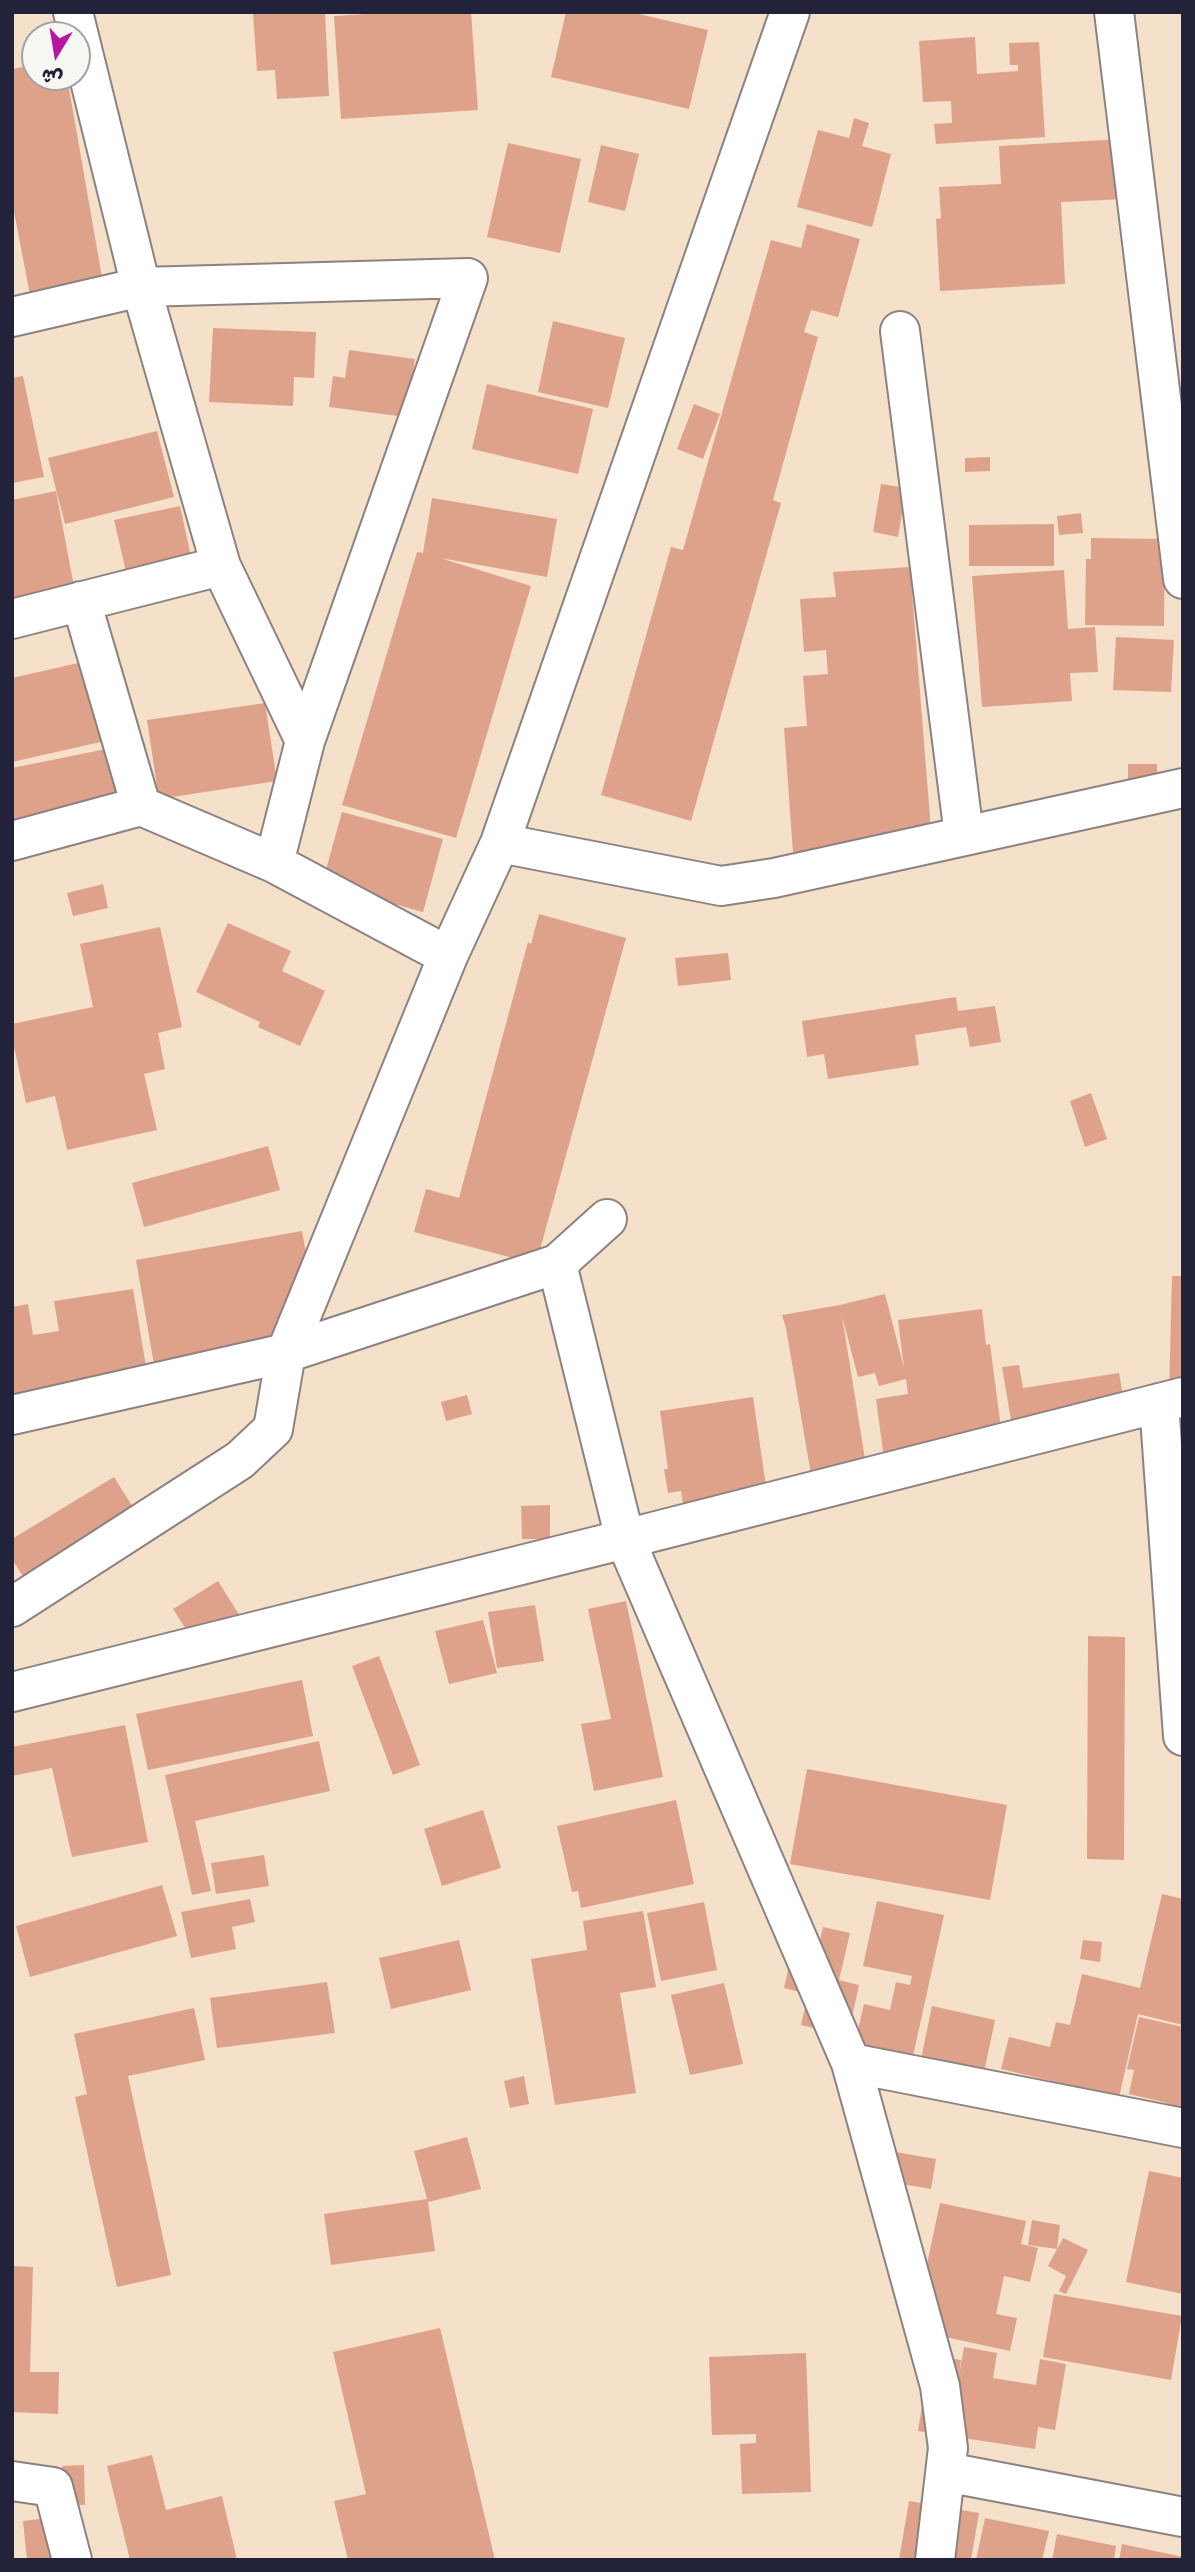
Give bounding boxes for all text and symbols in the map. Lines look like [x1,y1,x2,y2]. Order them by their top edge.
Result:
north arrow [21,21,91,91]
text: ش [39,60,65,90]

